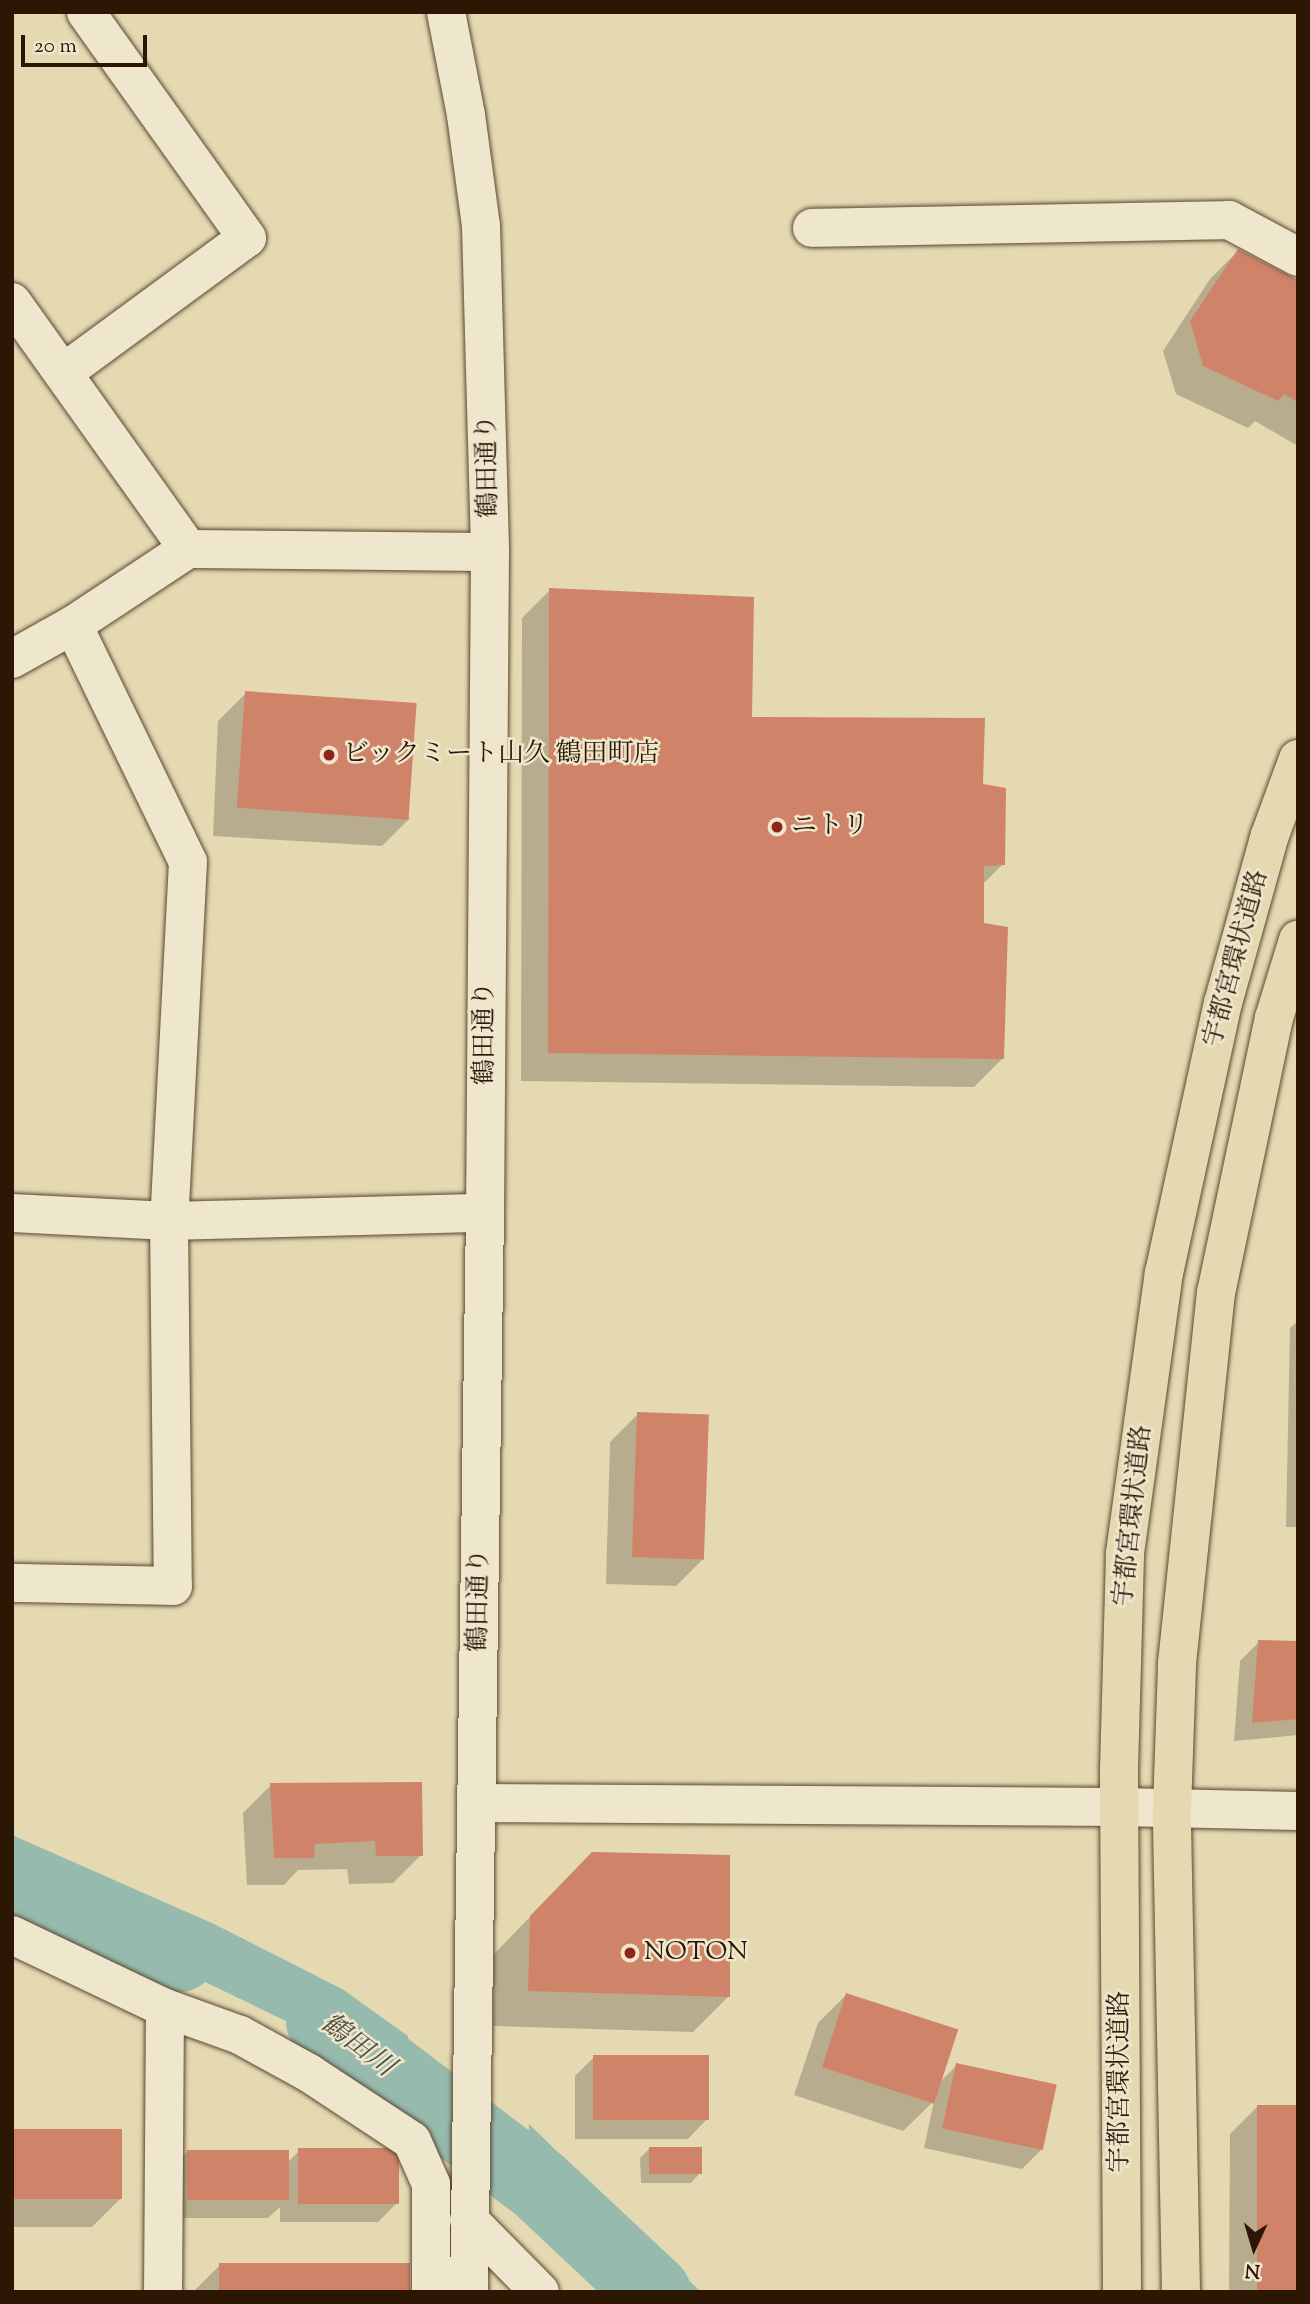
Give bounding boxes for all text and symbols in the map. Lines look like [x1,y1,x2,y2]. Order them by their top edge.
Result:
scale bar [24,21,150,65]
text: 20 m [34,32,77,62]
street label: 鶴田通り [472,414,506,518]
place label: ビックミート山久 鶴田町店 [343,739,661,771]
marker: ビックミート山久 鶴田町店 [321,747,337,763]
place label: ニトリ [791,811,869,843]
marker: ニトリ [769,819,785,835]
street label: 宇都宮環状道路 [1198,867,1276,1051]
street label: 鶴田通り [470,981,502,1085]
street label: 宇都宮環状道路 [1109,1424,1159,1608]
street label: 鶴田通り [463,1548,497,1652]
place label: NOTON [644,1937,748,1969]
marker: NOTON [622,1945,638,1961]
street label: 宇都宮環状道路 [1105,1991,1137,2173]
water label: 鶴田川 [313,2007,401,2085]
north arrow [1219,2213,1289,2283]
text: N [1244,2255,1261,2283]

